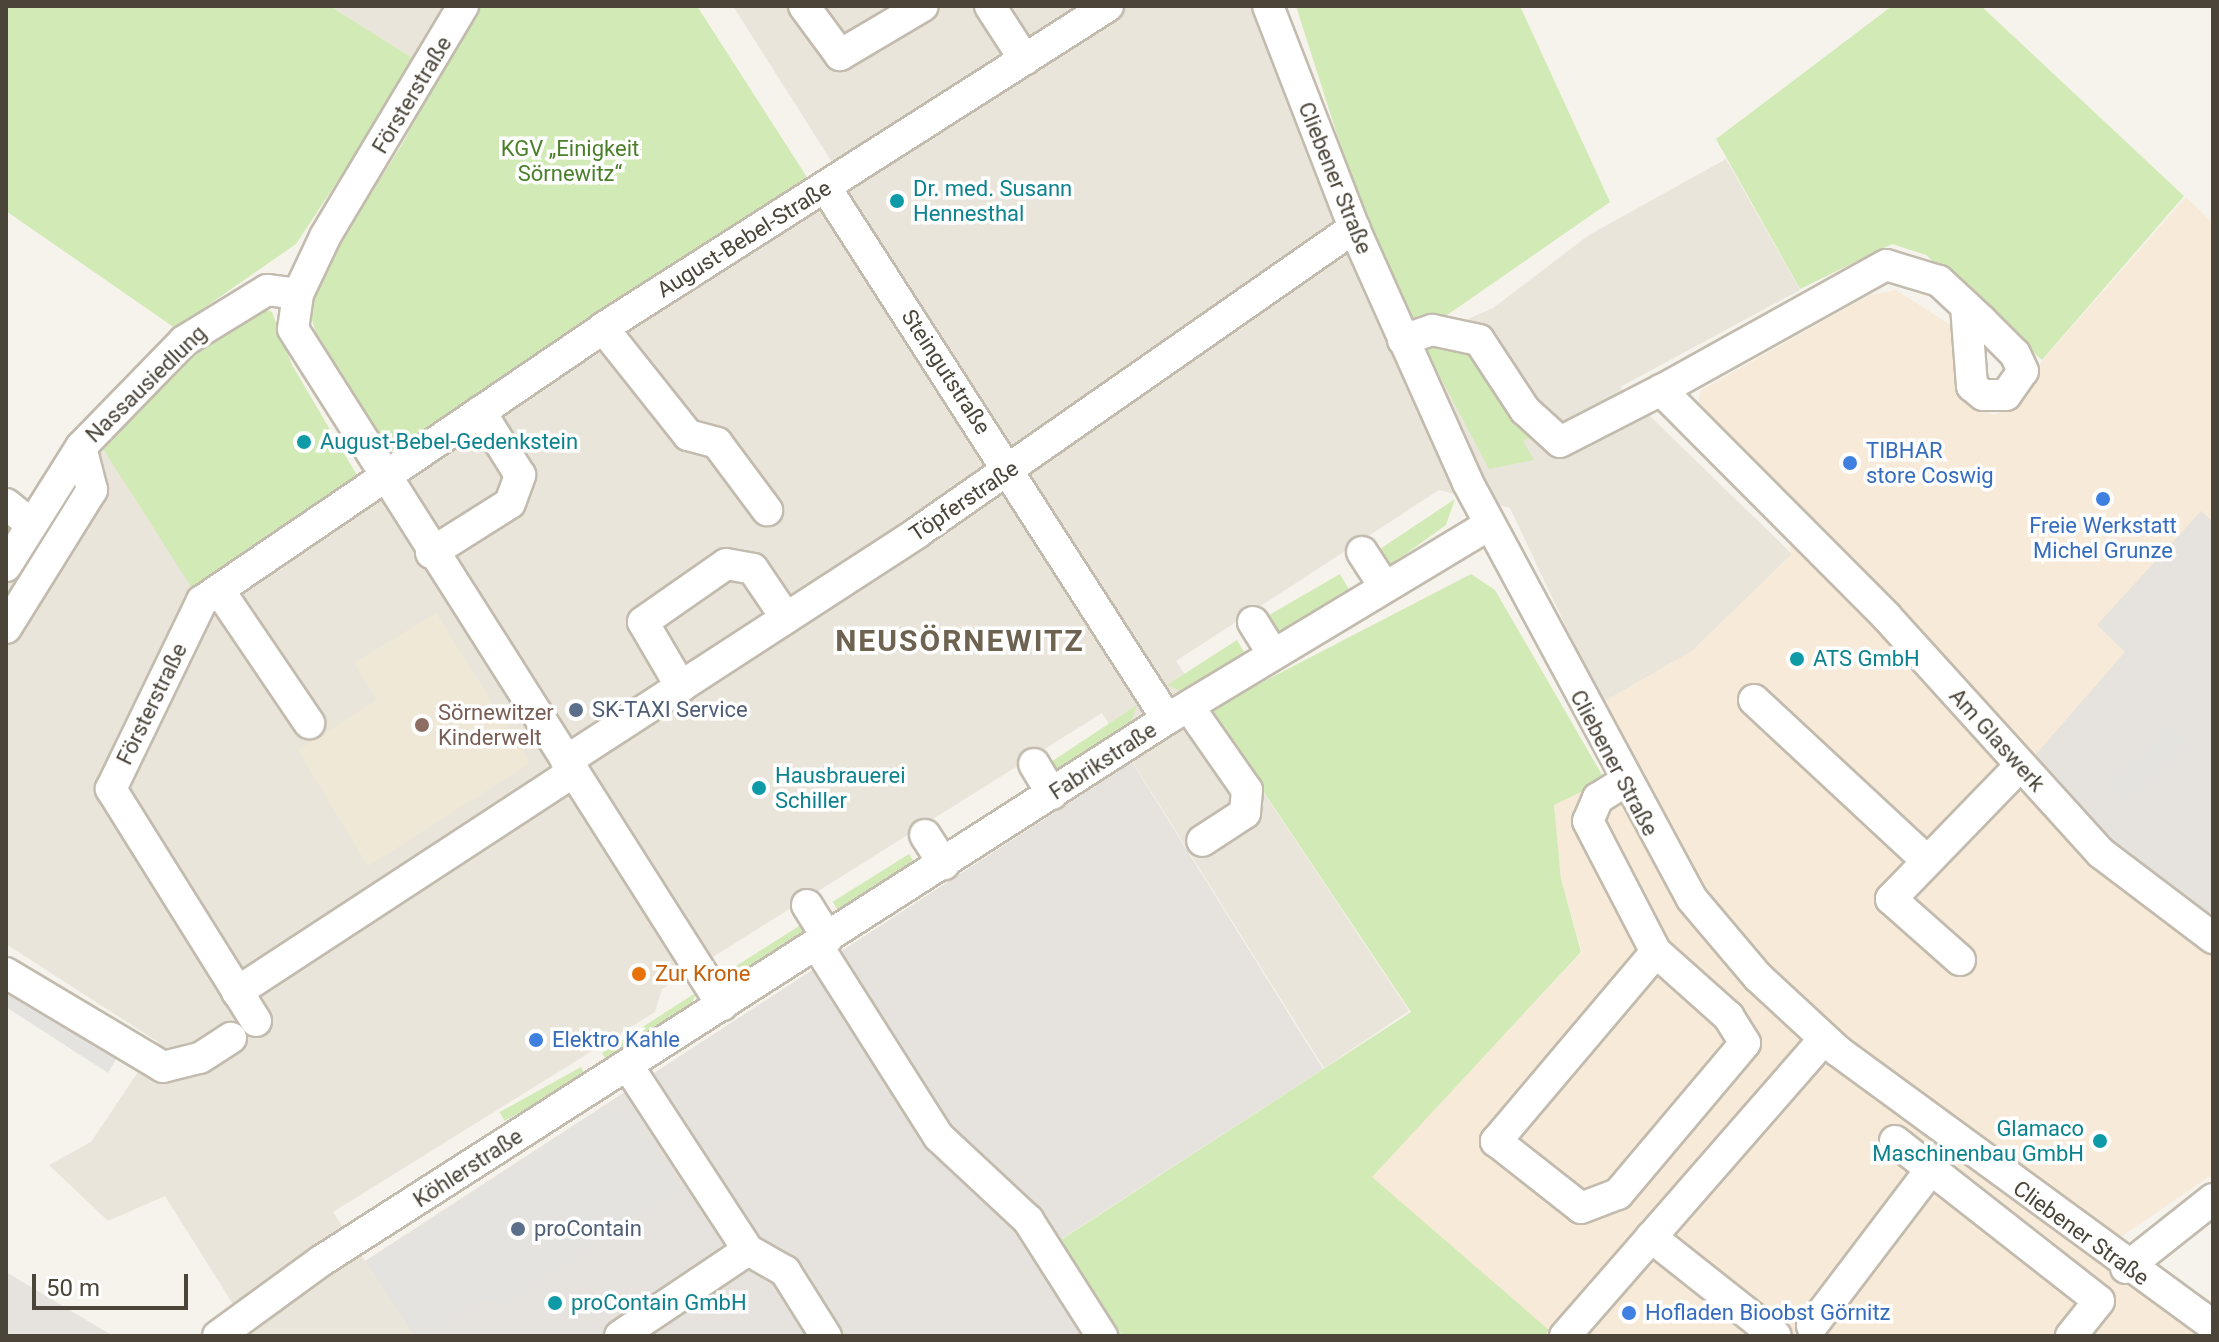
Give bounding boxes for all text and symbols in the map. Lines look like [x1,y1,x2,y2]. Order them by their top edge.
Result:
street label: Försterstraße [367,32,457,158]
street label: Cliebener Straße [1293,98,1377,258]
park label: KGV „Einigkeit Sörnewitz“ [501,135,639,186]
street label: August-Bebel-Straße [652,175,836,303]
place label: Dr. med. Susann Hennesthal [913,175,1072,226]
marker: Dr. med. Susann Hennesthal [888,192,906,210]
street label: Steingutstraße [896,305,996,439]
street label: Nassausiedlung [80,320,212,448]
place label: August-Bebel-Gedenkstein [320,429,578,455]
marker: August-Bebel-Gedenkstein [295,433,313,451]
place label: TIBHAR store Coswig [1866,437,1994,488]
marker: TIBHAR store Coswig [1841,454,1859,472]
street label: Töpferstraße [904,455,1024,547]
marker: Freie Werkstatt Michel Grunze [2094,490,2112,508]
place label: Freie Werkstatt Michel Grunze [2029,512,2177,564]
district label: NEUSÖRNEWITZ [835,623,1085,659]
street label: Försterstraße [111,639,193,769]
place label: ATS GmbH [1813,646,1920,672]
marker: ATS GmbH [1788,650,1806,668]
street label: Am Glaswerk [1944,683,2050,797]
street label: Cliebener Straße [1564,686,1664,840]
place label: SK-TAXI Service [592,697,748,723]
place label: Sörnewitzer Kinderwelt [438,699,554,750]
marker: SK-TAXI Service [567,701,585,719]
marker: Sörnewitzer Kinderwelt [413,716,431,734]
street label: Fabrikstraße [1044,717,1162,805]
place label: Hausbrauerei Schiller [775,762,906,814]
marker: Hausbrauerei Schiller [750,779,768,797]
place label: Zur Krone [655,961,750,987]
marker: Zur Krone [630,965,648,983]
place label: Elektro Kahle [552,1027,680,1053]
marker: Elektro Kahle [527,1031,545,1049]
place label: Glamaco Maschinenbau GmbH [1872,1115,2084,1166]
street label: Köhlerstraße [408,1123,528,1213]
marker: Glamaco Maschinenbau GmbH [2091,1132,2109,1150]
street label: Cliebener Straße [2008,1175,2154,1291]
place label: proContain [534,1216,642,1242]
marker: proContain [509,1220,527,1238]
scale bar [36,1258,192,1308]
text: 50 m [46,1274,100,1302]
place label: proContain GmbH [571,1290,747,1316]
marker: proContain GmbH [546,1294,564,1312]
place label: Hofladen Bioobst Görnitz [1645,1300,1890,1326]
marker: Hofladen Bioobst Görnitz [1620,1304,1638,1322]

